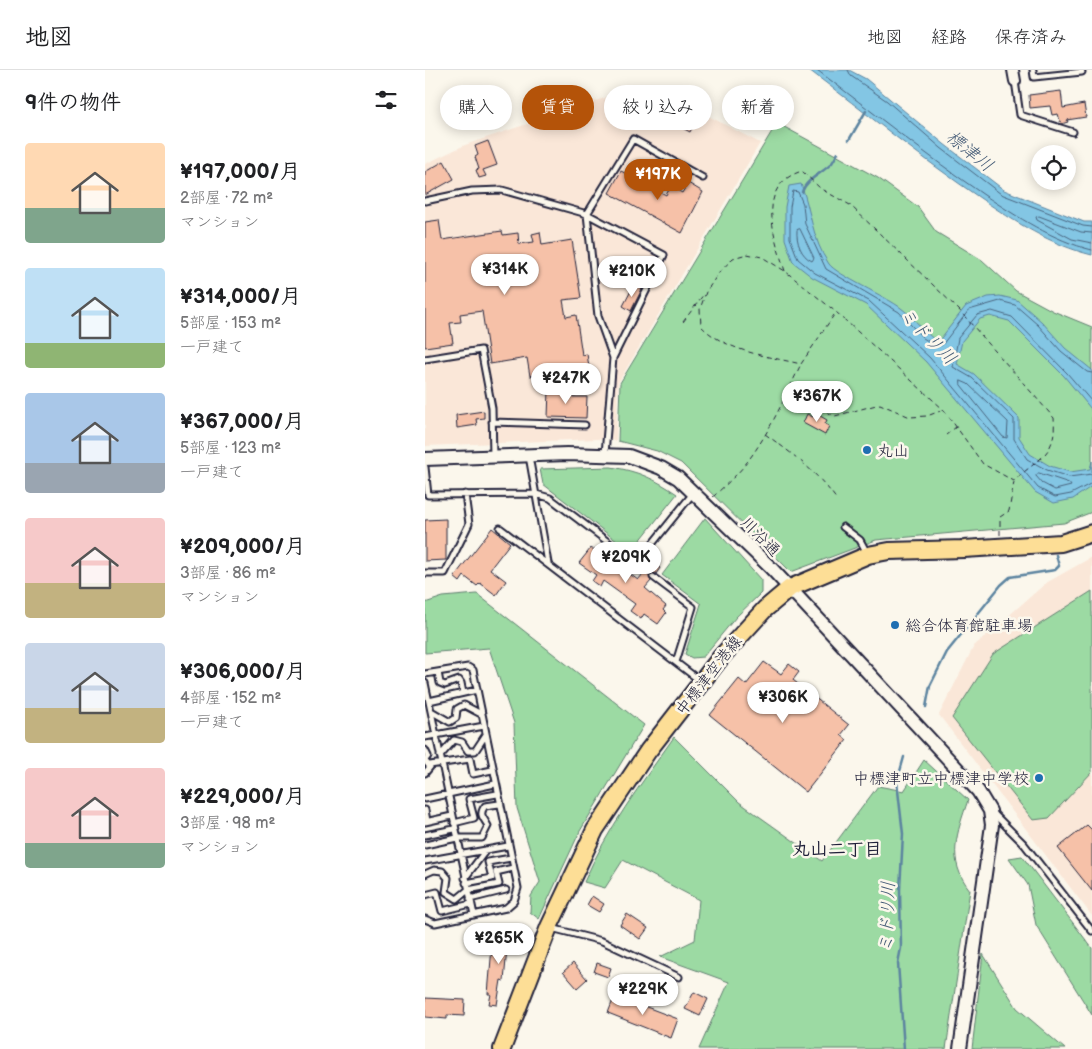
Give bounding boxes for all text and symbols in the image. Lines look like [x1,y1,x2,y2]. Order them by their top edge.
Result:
text: 地図 [25,23,73,52]
text: 地図 [867,27,903,48]
text: 経路 [931,27,967,48]
text: 保存済み [995,27,1067,48]
chip: 購入 [440,85,512,130]
chip: 賃貸 [522,85,594,130]
chip: 絞り込み [604,85,712,130]
chip: 新着 [722,85,794,130]
icon: filters [372,86,400,114]
text: 9件の物件 [25,90,121,115]
water label: 標津川 [942,126,997,177]
map controls [1031,145,1076,190]
button: locate [1031,145,1076,190]
pin: ¥197K [623,158,693,201]
text: ¥197,000/月 [180,159,301,184]
icon: home [65,163,125,223]
text: ¥197K [635,165,681,184]
text: 2部屋 · 72 m² [180,189,273,208]
text: マンション [180,213,259,232]
pin: ¥314K [470,254,540,296]
pin: ¥210K [597,256,667,298]
text: ¥314K [482,260,528,279]
text: ¥210K [609,262,655,281]
text: ¥314,000/月 [180,284,301,309]
icon: home [65,288,125,348]
water label: ミドリ川 [895,303,961,369]
text: 5部屋 · 153 m² [180,314,281,333]
text: 一戸建て [180,338,244,357]
pin: ¥247K [531,362,601,405]
text: ¥247K [542,369,590,388]
pin: ¥367K [782,380,852,423]
text: ¥367K [793,387,841,406]
text: ¥367,000/月 [180,409,304,434]
icon: home [65,413,125,473]
text: 5部屋 · 123 m² [180,439,281,458]
place label: 丸山 [877,442,909,461]
marker: 丸山 [861,444,873,456]
text: 一戸建て [180,463,244,482]
street label: 川沿通 [736,513,784,561]
text: ¥209,000/月 [180,534,305,559]
icon: home [65,538,125,598]
pin: ¥209K [591,542,661,584]
text: ¥209K [601,548,651,567]
text: 3部屋 · 86 m² [180,564,276,583]
text: マンション [180,588,259,607]
place label: 総合体育館駐車場 [905,617,1033,636]
marker: 総合体育館駐車場 [889,619,901,631]
street label: 中標津空港線 [672,632,746,720]
text: ¥306,000/月 [180,659,306,684]
icon: home [65,663,125,723]
pin: ¥306K [748,682,818,724]
text: ¥306K [758,688,808,707]
text: 4部屋 · 152 m² [180,689,281,708]
text: 一戸建て [180,713,244,732]
place label: 中標津町立中標津中学校 [853,770,1029,789]
marker: 中標津町立中標津中学校 [1033,772,1045,784]
text: ¥229,000/月 [180,784,305,809]
icon: home [65,788,125,848]
text: 3部屋 · 98 m² [180,814,275,833]
text: マンション [180,838,259,857]
district label: 丸山二丁目 [792,839,882,860]
water label: ミドリ川 [876,881,899,953]
pin: ¥265K [464,922,534,965]
text: ¥265K [474,929,524,948]
pin: ¥229K [608,974,678,1016]
text: ¥229K [618,980,668,999]

